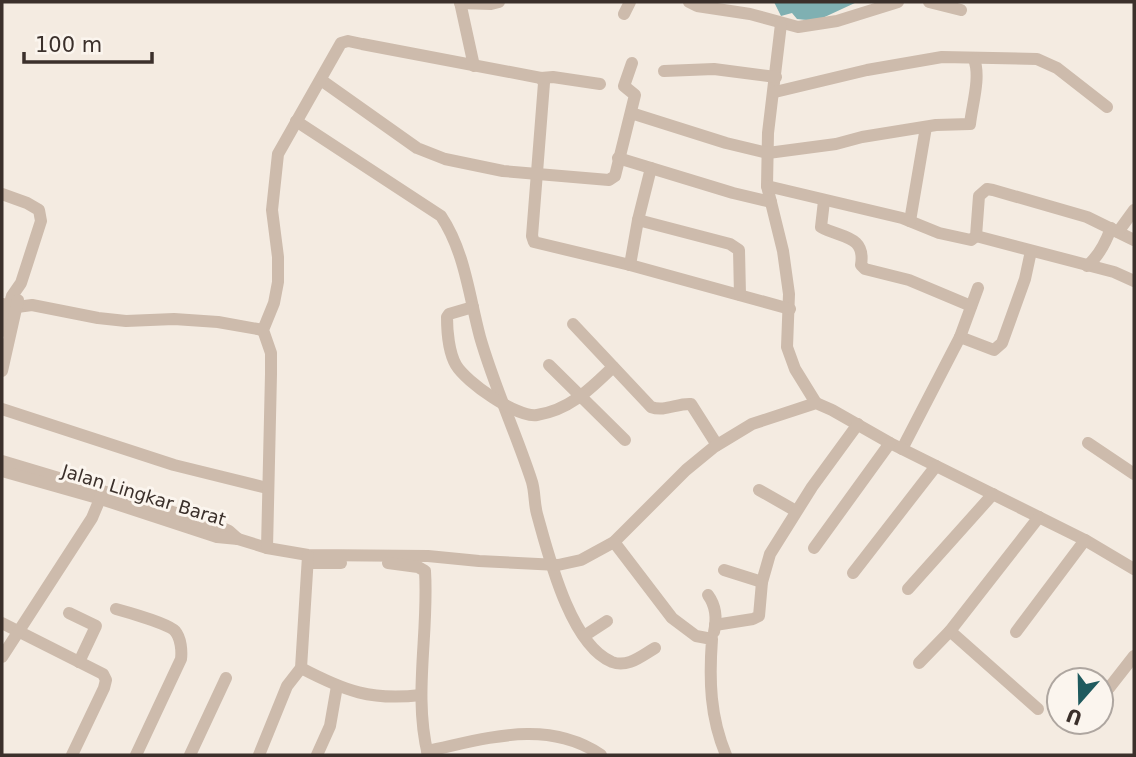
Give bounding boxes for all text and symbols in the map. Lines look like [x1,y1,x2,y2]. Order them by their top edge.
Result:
scale bar [24,21,152,65]
text: 100 m [35,33,102,57]
street label: Jalan Lingkar Barat [58,460,229,530]
north arrow [1045,666,1115,736]
text: U [1063,704,1085,730]

